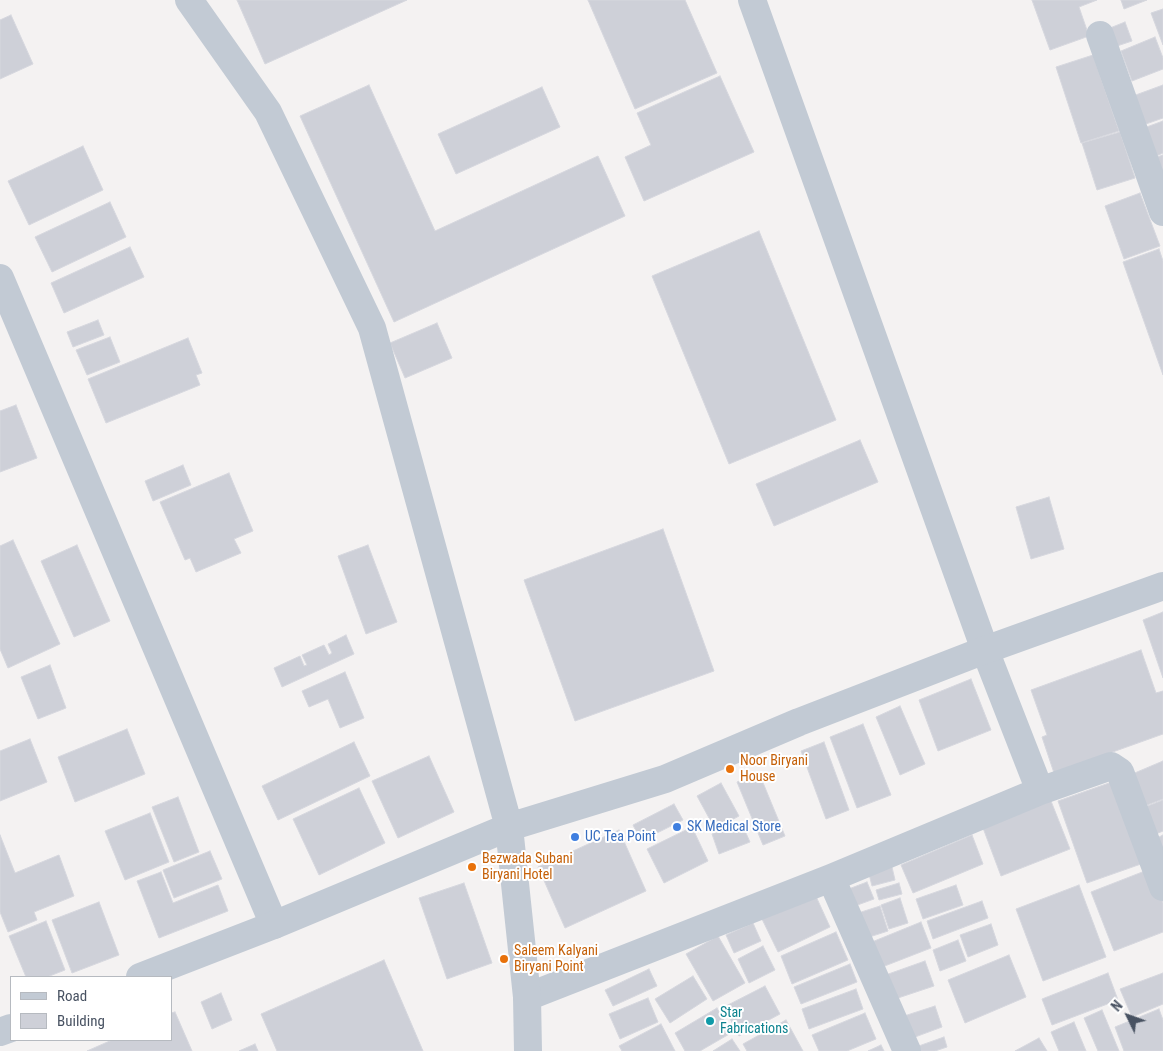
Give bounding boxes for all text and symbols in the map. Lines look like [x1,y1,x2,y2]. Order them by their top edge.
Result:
place label: Noor Biryani House [740,753,808,786]
marker: Noor Biryani House [724,763,736,775]
place label: SK Medical Store [687,819,781,835]
marker: SK Medical Store [671,821,683,833]
place label: UC Tea Point [585,829,656,845]
marker: UC Tea Point [569,831,581,843]
place label: Bezwada Subani Biryani Hotel [482,851,573,884]
marker: Bezwada Subani Biryani Hotel [466,861,478,873]
place label: Saleem Kalyani Biryani Point [514,943,598,976]
marker: Saleem Kalyani Biryani Point [498,953,510,965]
legend [10,976,172,1041]
text: Road [57,987,87,1005]
north arrow [1103,991,1153,1041]
text: N [1108,997,1126,1015]
place label: Star Fabrications [720,1005,788,1038]
text: Building [57,1012,105,1030]
marker: Star Fabrications [704,1015,716,1027]

